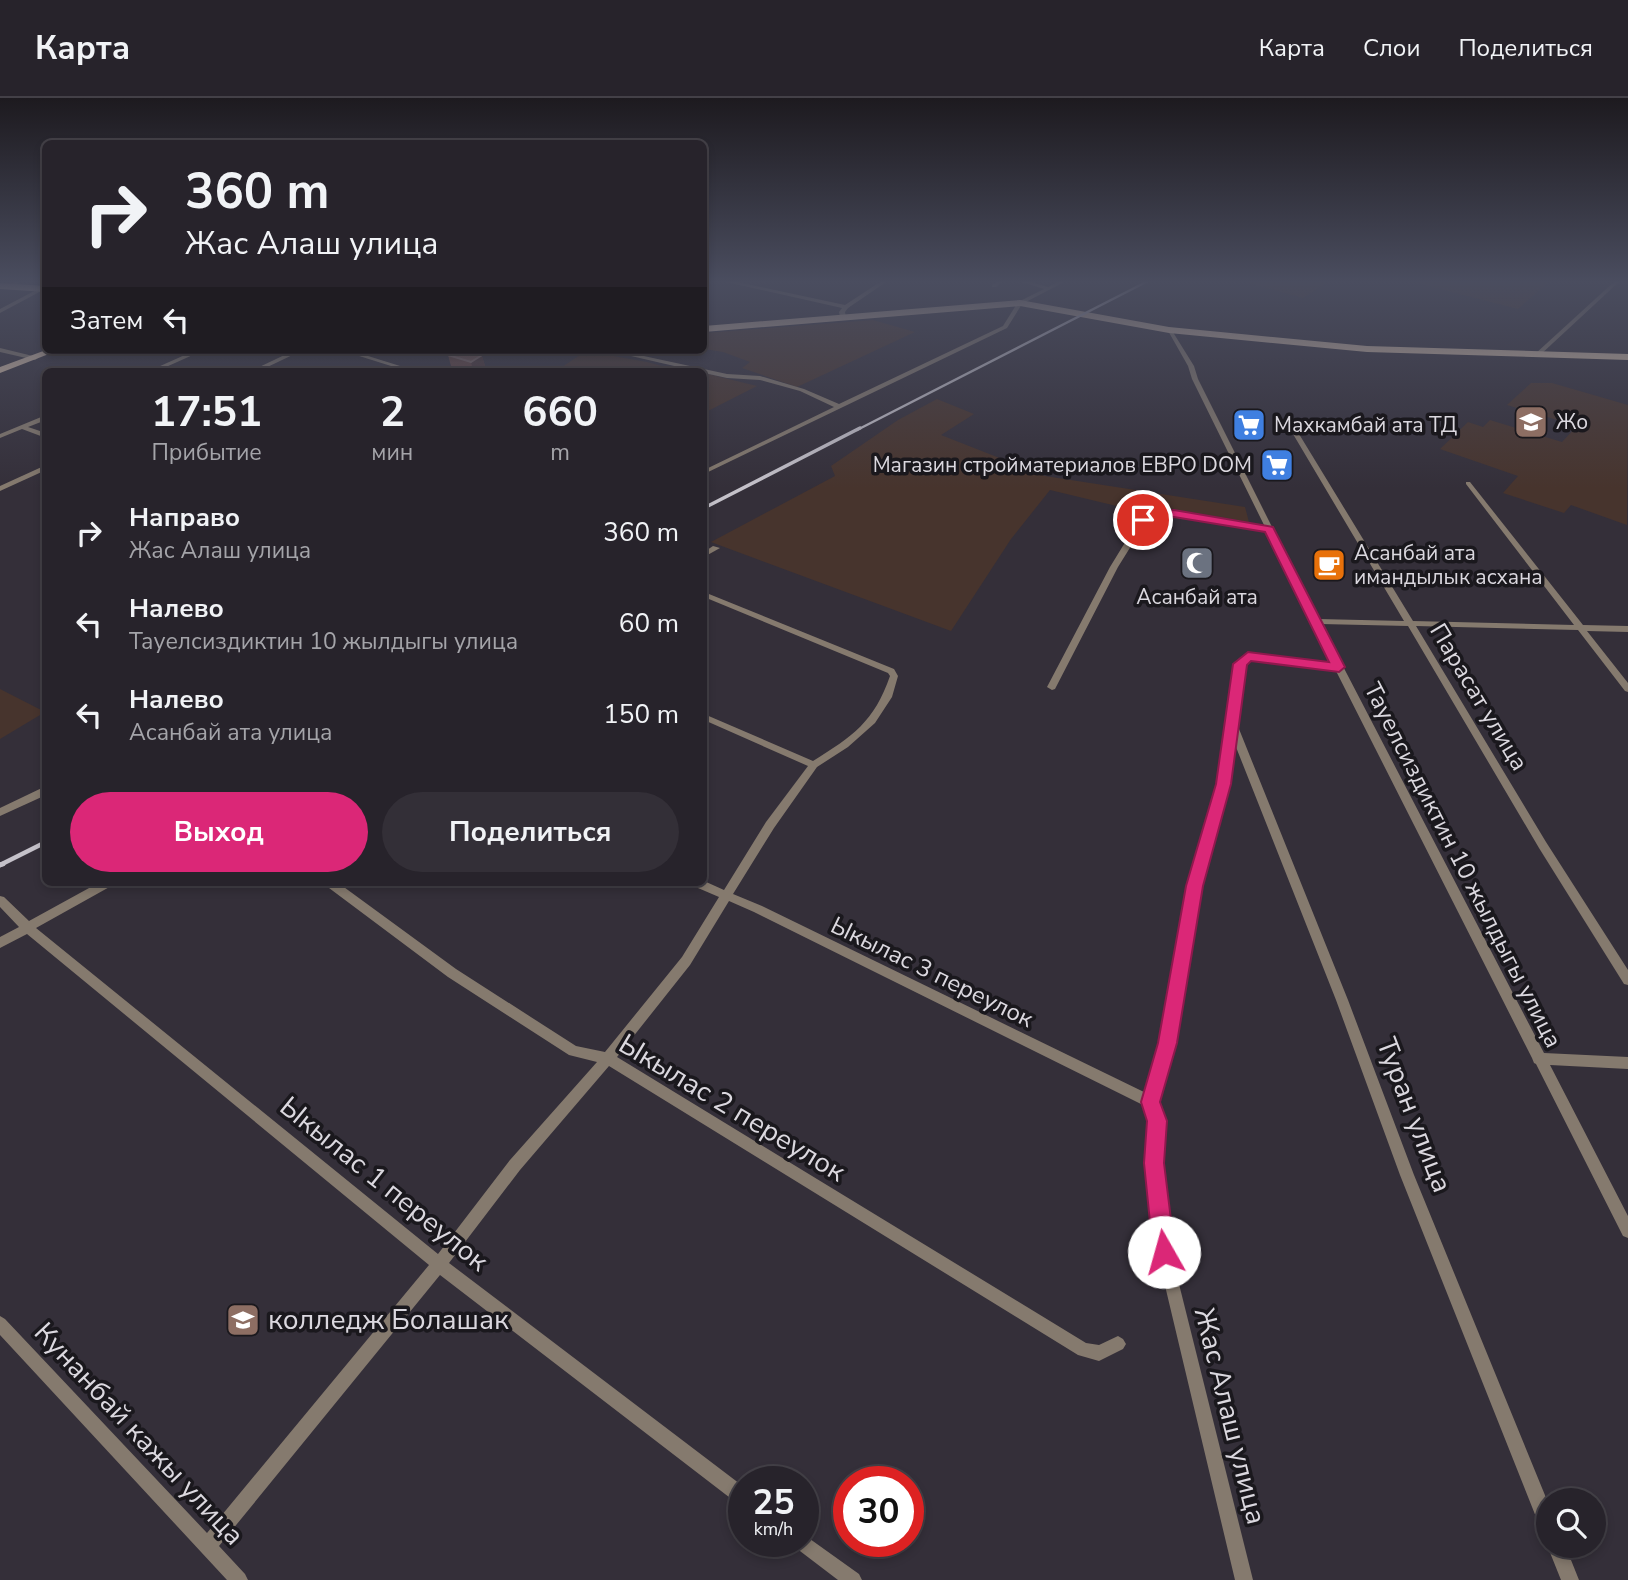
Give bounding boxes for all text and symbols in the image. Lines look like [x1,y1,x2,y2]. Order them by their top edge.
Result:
text: Карта [35,26,130,71]
text: Карта [1259,32,1325,64]
text: Слои [1363,32,1420,64]
text: Поделиться [1458,32,1593,64]
text: 360 m [185,158,329,225]
icon: right [70,168,161,259]
text: Жас Алаш улица [185,222,439,265]
icon: left [157,301,195,339]
text: Затем [70,303,143,338]
text: 17:51 [151,384,262,441]
text: 2 [380,384,405,441]
text: 660 [522,384,598,441]
school or university icon: Жо [1512,403,1550,441]
supermarket icon: Махкамбай ата ТД [1230,406,1268,444]
place label: Жо [1556,408,1588,436]
place label: Махкамбай ата ТД [1274,411,1457,439]
text: Прибытие [151,437,262,468]
text: мин [371,437,413,468]
text: m [550,437,570,468]
supermarket icon: Магазин стройматериалов ЕВРО DOM [1258,446,1296,484]
place label: Магазин стройматериалов ЕВРО DOM [873,451,1252,479]
pin [1113,490,1173,550]
text: Направо [129,500,240,535]
icon: arrive [1124,501,1162,539]
icon: right [70,514,108,552]
text: 360 m [603,515,679,550]
text: Жас Алаш улица [129,535,311,566]
place label: Асанбай ата имандылык асхана [1354,539,1543,591]
mosque icon: Асанбай ата [1178,544,1216,582]
cafe icon: Асанбай ата имандылык асхана [1310,546,1348,584]
place label: Асанбай ата [1136,583,1258,611]
text: Налево [129,591,224,626]
icon: left [70,605,108,643]
text: 60 m [619,606,679,641]
street label: Парасат улица [1422,617,1536,777]
text: Тауелсиздиктин 10 жылдыгы улица [129,626,518,657]
street label: Тауелсиздиктин 10 жылдыгы улица [1357,677,1569,1053]
text: Налево [129,682,224,717]
icon: left [70,696,108,734]
text: 150 m [603,697,679,732]
text: Асанбай ата улица [129,717,332,748]
button: Выход [70,792,368,872]
button: Поделиться [382,792,679,872]
street label: Ыкылас 3 переулок [825,909,1039,1035]
street label: Ыкылас 2 переулок [612,1025,853,1191]
street label: Туран улица [1367,1032,1461,1198]
street label: Ыкылас 1 переулок [272,1088,497,1280]
position arrow [1127,1215,1201,1289]
school or university icon: колледж Болашак [224,1301,262,1339]
place label: колледж Болашак [268,1301,509,1339]
street label: Жас Алаш улица [1185,1304,1275,1528]
street label: Кунанбай кажы улица [26,1314,252,1554]
speed limit sign: 30 [833,1466,924,1557]
text: 25 [752,1479,795,1526]
map controls [1536,1488,1606,1558]
button: search [1536,1488,1606,1558]
text: km/h [754,1517,793,1541]

